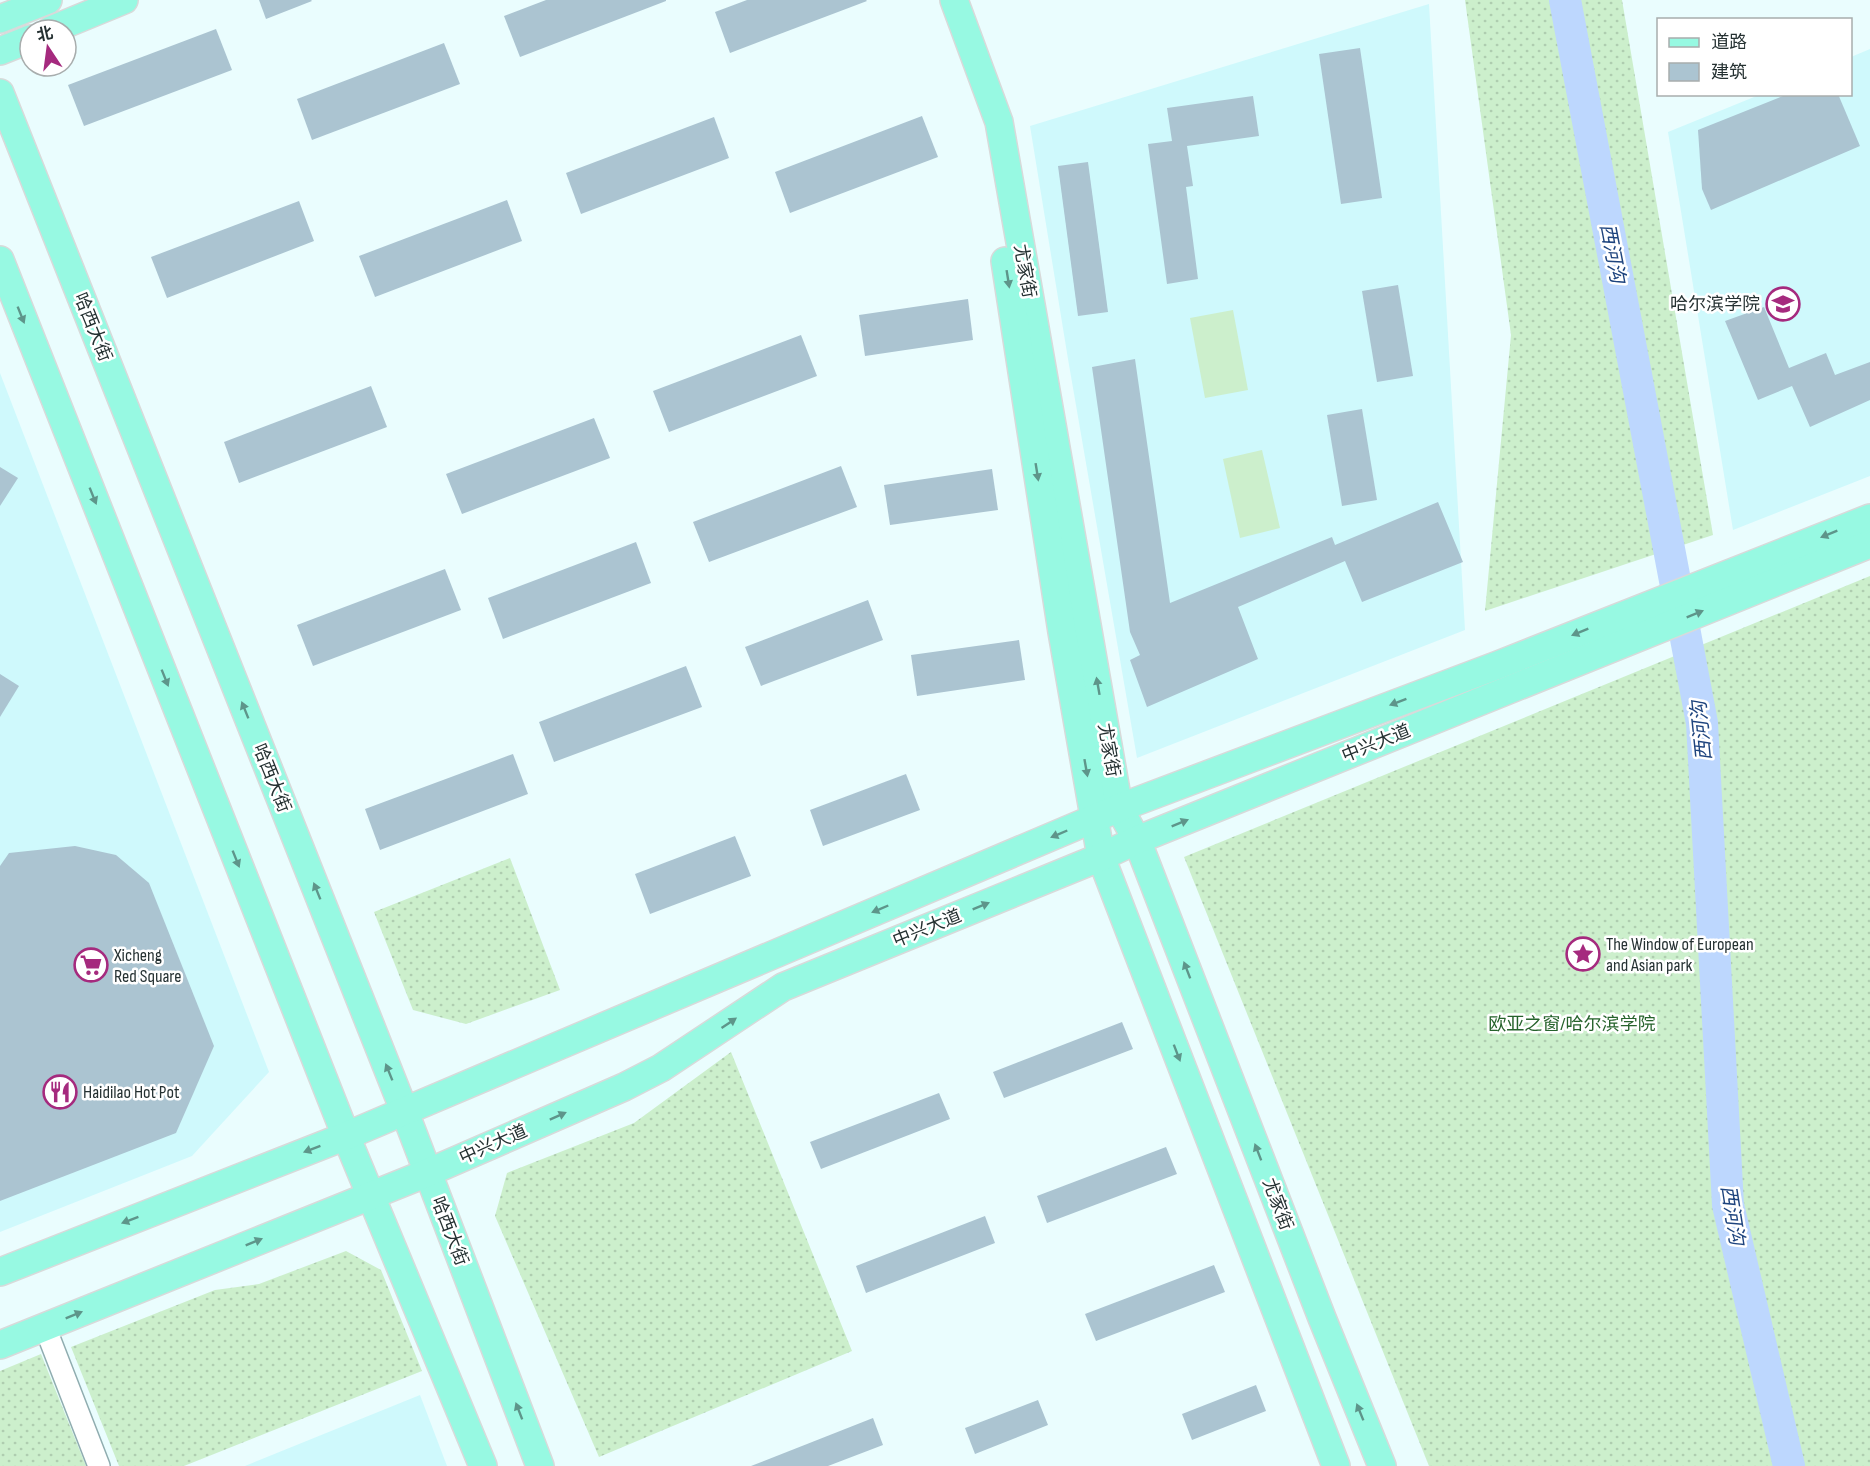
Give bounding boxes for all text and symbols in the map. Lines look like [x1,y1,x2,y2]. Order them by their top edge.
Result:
north arrow [18,18,78,78]
legend [1657,18,1852,96]
text: 北 [35,24,55,46]
text: 道路 [1711,32,1747,53]
text: 建筑 [1711,62,1747,83]
water label: 西河沟 [1595,221,1630,287]
street label: 尤家街 [1009,243,1040,299]
one-way arrow [1003,270,1012,289]
school or university icon: 哈尔滨学院 [1765,286,1801,322]
street label: 哈西大街 [69,290,116,364]
place label: 哈尔滨学院 [1670,294,1760,315]
one-way arrow [17,306,27,324]
one-way arrow [1033,463,1042,482]
one-way arrow [89,487,98,505]
one-way arrow [1820,530,1838,539]
one-way arrow [1686,609,1704,618]
one-way arrow [1570,627,1588,637]
one-way arrow [160,669,170,687]
one-way arrow [1093,676,1102,695]
one-way arrow [1389,698,1407,708]
water label: 西河沟 [1687,698,1717,762]
one-way arrow [240,701,249,719]
street label: 中兴大道 [1339,720,1413,767]
street label: 尤家街 [1093,722,1124,778]
street label: 哈西大街 [248,741,295,815]
one-way arrow [1082,759,1091,778]
one-way arrow [1171,818,1189,827]
one-way arrow [1050,829,1068,839]
one-way arrow [232,850,242,868]
one-way arrow [312,882,321,900]
one-way arrow [972,901,990,911]
one-way arrow [870,904,888,914]
street label: 中兴大道 [890,905,964,952]
place label: The Window of European and Asian park [1606,934,1754,976]
place icon: The Window of European and Asian park [1565,936,1601,972]
place label: Xicheng Red Square [113,945,181,987]
supermarket icon: Xicheng Red Square [73,947,109,983]
one-way arrow [1182,961,1192,979]
park label: 欧亚之窗/哈尔滨学院 [1488,1014,1656,1035]
one-way arrow [720,1017,736,1029]
one-way arrow [1173,1044,1182,1062]
one-way arrow [384,1063,394,1081]
restaurant icon: Haidilao Hot Pot [42,1074,78,1110]
place label: Haidilao Hot Pot [83,1082,180,1103]
one-way arrow [549,1111,567,1121]
street label: 中兴大道 [456,1120,530,1169]
one-way arrow [1252,1143,1262,1161]
one-way arrow [302,1144,320,1154]
street label: 尤家街 [1258,1175,1297,1233]
water label: 西河沟 [1715,1184,1749,1249]
street label: 哈西大街 [427,1194,472,1269]
one-way arrow [121,1216,139,1226]
one-way arrow [246,1237,264,1247]
one-way arrow [65,1310,83,1319]
one-way arrow [514,1402,524,1420]
one-way arrow [1355,1403,1364,1421]

